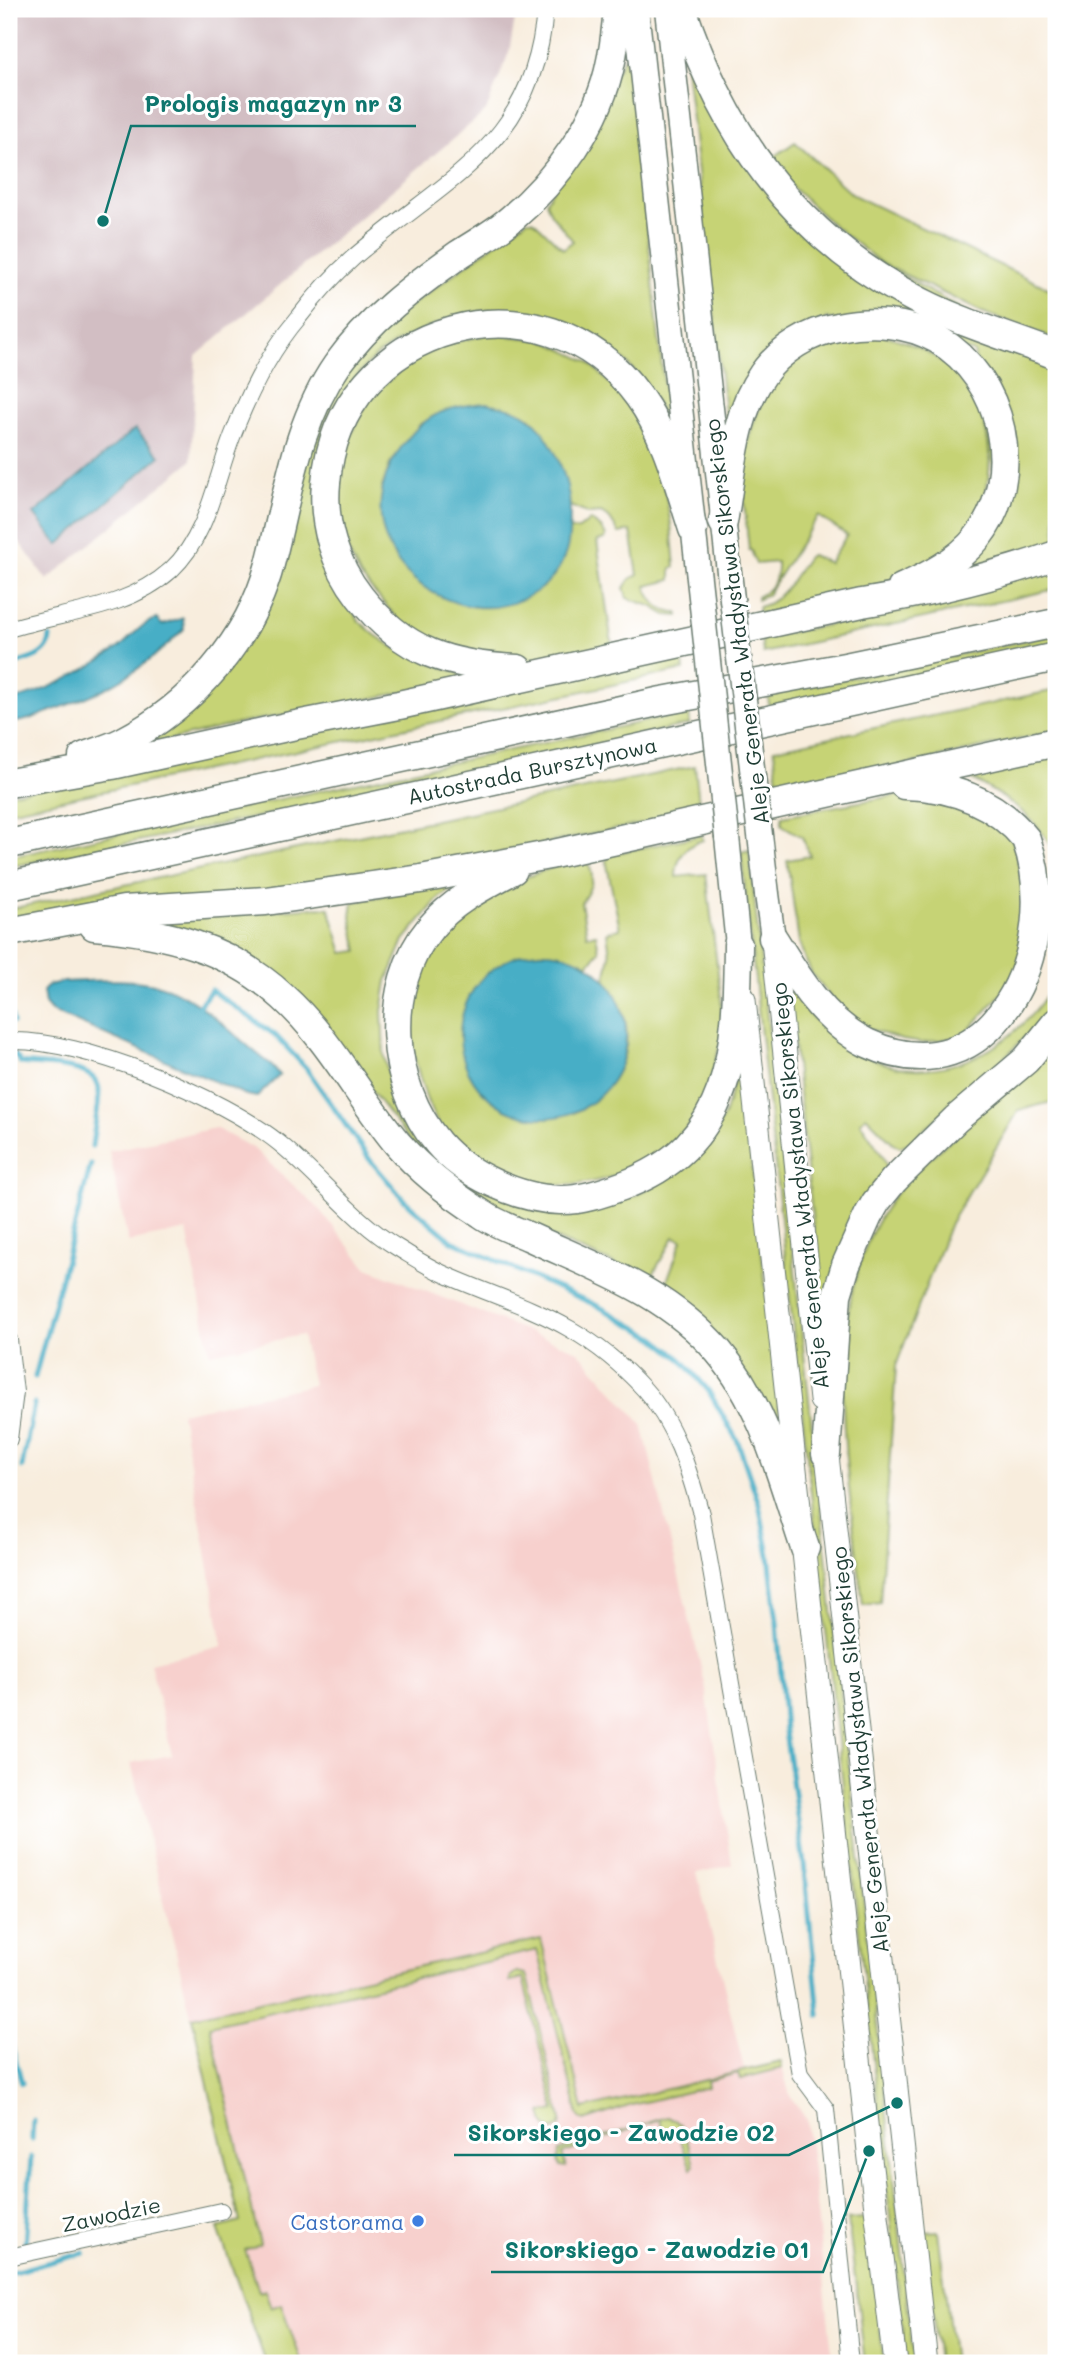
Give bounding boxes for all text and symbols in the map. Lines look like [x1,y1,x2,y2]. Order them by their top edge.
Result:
callout: Prologis magazyn nr 3 [131,82,416,126]
text: Prologis magazyn nr 3 [144,88,402,118]
street label: Aleje Generała Władysława Sikorskiego [698,417,774,827]
street label: Autostrada Bursztynowa [405,730,659,810]
street label: Aleje Generała Władysława Sikorskiego [764,981,834,1391]
street label: Aleje Generała Władysława Sikorskiego [824,1545,894,1955]
callout: Sikorskiego - Zawodzie 02 [454,2111,789,2155]
text: Sikorskiego - Zawodzie 02 [467,2117,775,2147]
street label: Zawodzie [59,2190,163,2238]
place label: Castorama [291,2208,404,2235]
marker: Castorama [410,2213,426,2229]
callout: Sikorskiego - Zawodzie 01 [491,2228,823,2272]
text: Sikorskiego - Zawodzie 01 [505,2234,809,2264]

